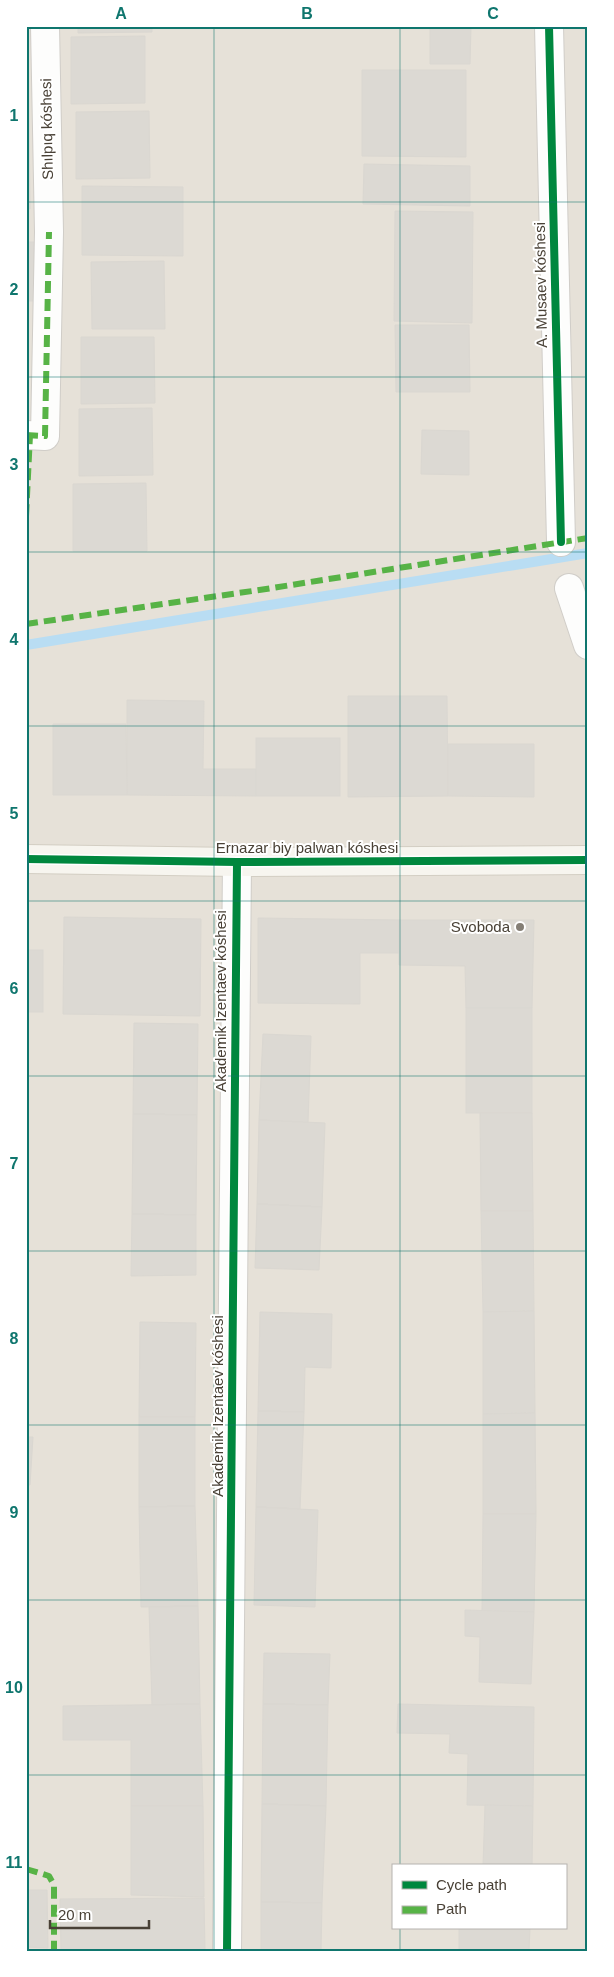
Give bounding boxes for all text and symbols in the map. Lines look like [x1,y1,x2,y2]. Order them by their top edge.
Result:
text: A [115,5,127,22]
text: B [301,5,313,22]
text: C [487,5,499,22]
street label: Shılpıq kóshesi [37,78,56,180]
text: 1 [10,107,19,124]
street label: A. Musaev kóshesi [531,222,550,348]
text: 2 [10,281,19,298]
text: 3 [10,456,19,473]
text: 4 [10,631,19,648]
text: 5 [10,805,19,822]
street label: Ernazar biy palwan kóshesi [216,839,398,856]
street label: Akademik Izentaev kóshesi [212,910,229,1092]
place label: Svoboda [451,918,511,935]
marker: Svoboda [514,921,526,933]
text: 6 [10,980,19,997]
text: 7 [10,1155,19,1172]
street label: Akademik Izentaev kóshesi [209,1315,226,1497]
text: 8 [10,1330,19,1347]
text: 9 [10,1504,19,1521]
text: 10 [5,1679,23,1696]
text: 11 [6,1854,23,1871]
legend [392,1864,566,1930]
text: Cycle path [436,1876,507,1893]
scale bar [50,1897,149,1929]
text: Path [436,1900,467,1917]
text: 20 m [58,1906,91,1923]

